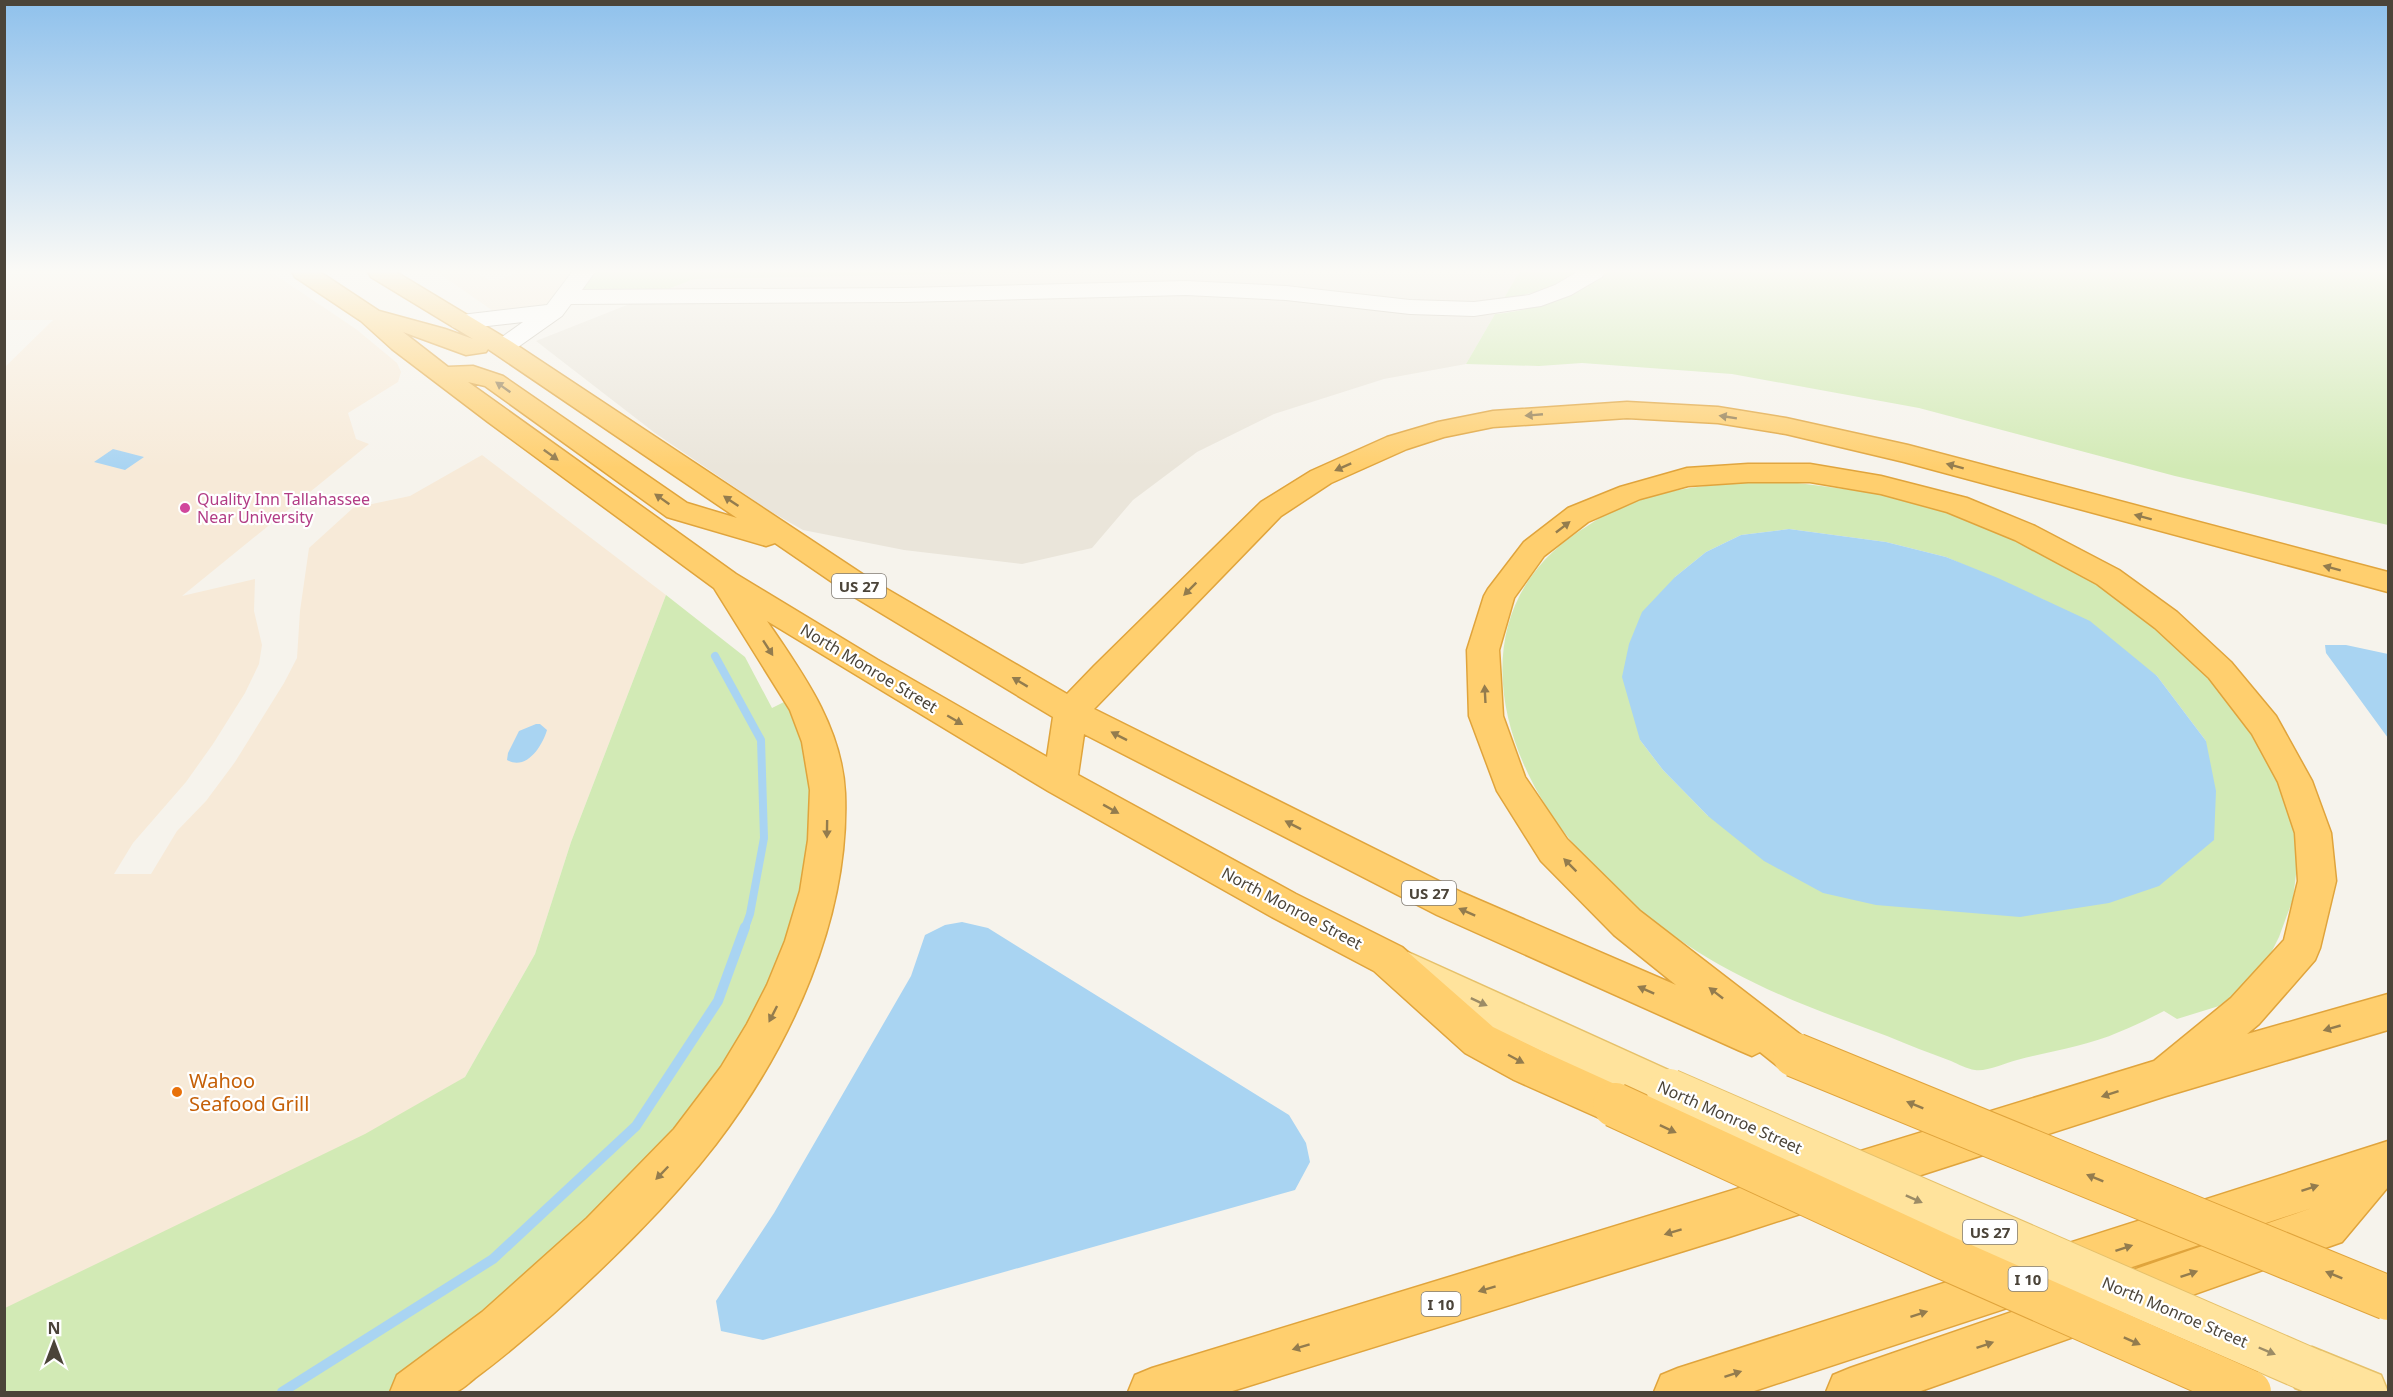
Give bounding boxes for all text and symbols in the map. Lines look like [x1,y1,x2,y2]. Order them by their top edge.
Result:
one-way arrow [495,381,511,393]
one-way arrow [1524,410,1543,420]
one-way arrow [1719,412,1738,421]
one-way arrow [543,449,558,461]
one-way arrow [1946,461,1964,471]
one-way arrow [1334,462,1352,472]
place label: Quality Inn Tallahassee Near University [197,488,370,528]
one-way arrow [655,493,671,505]
one-way arrow [723,495,739,507]
marker: Quality Inn Tallahassee Near University [178,501,192,515]
one-way arrow [2134,512,2153,522]
one-way arrow [1555,522,1570,534]
one-way arrow [2323,562,2341,572]
road number: US 27 [832,574,886,598]
one-way arrow [1184,581,1198,595]
street label: North Monroe Street [796,618,942,718]
one-way arrow [763,640,774,656]
one-way arrow [1012,678,1029,688]
one-way arrow [1481,685,1490,704]
one-way arrow [947,714,963,725]
one-way arrow [1110,732,1127,741]
one-way arrow [1103,804,1120,814]
one-way arrow [822,819,832,838]
one-way arrow [1284,820,1301,829]
one-way arrow [1563,859,1577,873]
street label: North Monroe Street [1218,862,1366,954]
road number: US 27 [1402,881,1456,905]
one-way arrow [1458,907,1476,916]
one-way arrow [1636,985,1654,995]
one-way arrow [1709,988,1724,1000]
one-way arrow [1470,997,1487,1006]
one-way arrow [768,1006,778,1023]
one-way arrow [2323,1024,2341,1033]
one-way arrow [1507,1054,1524,1064]
place label: Wahoo Seafood Grill [189,1067,309,1117]
street label: North Monroe Street [1654,1075,1806,1159]
marker: Wahoo Seafood Grill [170,1085,184,1099]
one-way arrow [2101,1090,2119,1100]
one-way arrow [1906,1100,1924,1109]
one-way arrow [1659,1125,1677,1135]
one-way arrow [655,1166,669,1180]
one-way arrow [2086,1173,2104,1183]
one-way arrow [2301,1182,2319,1192]
one-way arrow [1906,1194,1924,1204]
road number: US 27 [1963,1220,2017,1244]
one-way arrow [1664,1228,1682,1237]
one-way arrow [2115,1243,2133,1252]
road number: I 10 [2008,1267,2048,1291]
one-way arrow [2180,1268,2198,1278]
one-way arrow [2325,1270,2343,1280]
street label: North Monroe Street [2099,1271,2251,1353]
one-way arrow [1478,1285,1496,1294]
road number: I 10 [1422,1292,1460,1316]
one-way arrow [1910,1309,1928,1319]
north arrow [24,1313,84,1373]
text: N [47,1317,61,1339]
one-way arrow [2124,1336,2141,1345]
one-way arrow [1976,1340,1994,1350]
one-way arrow [1292,1343,1310,1352]
one-way arrow [2258,1347,2276,1356]
one-way arrow [1724,1369,1742,1379]

